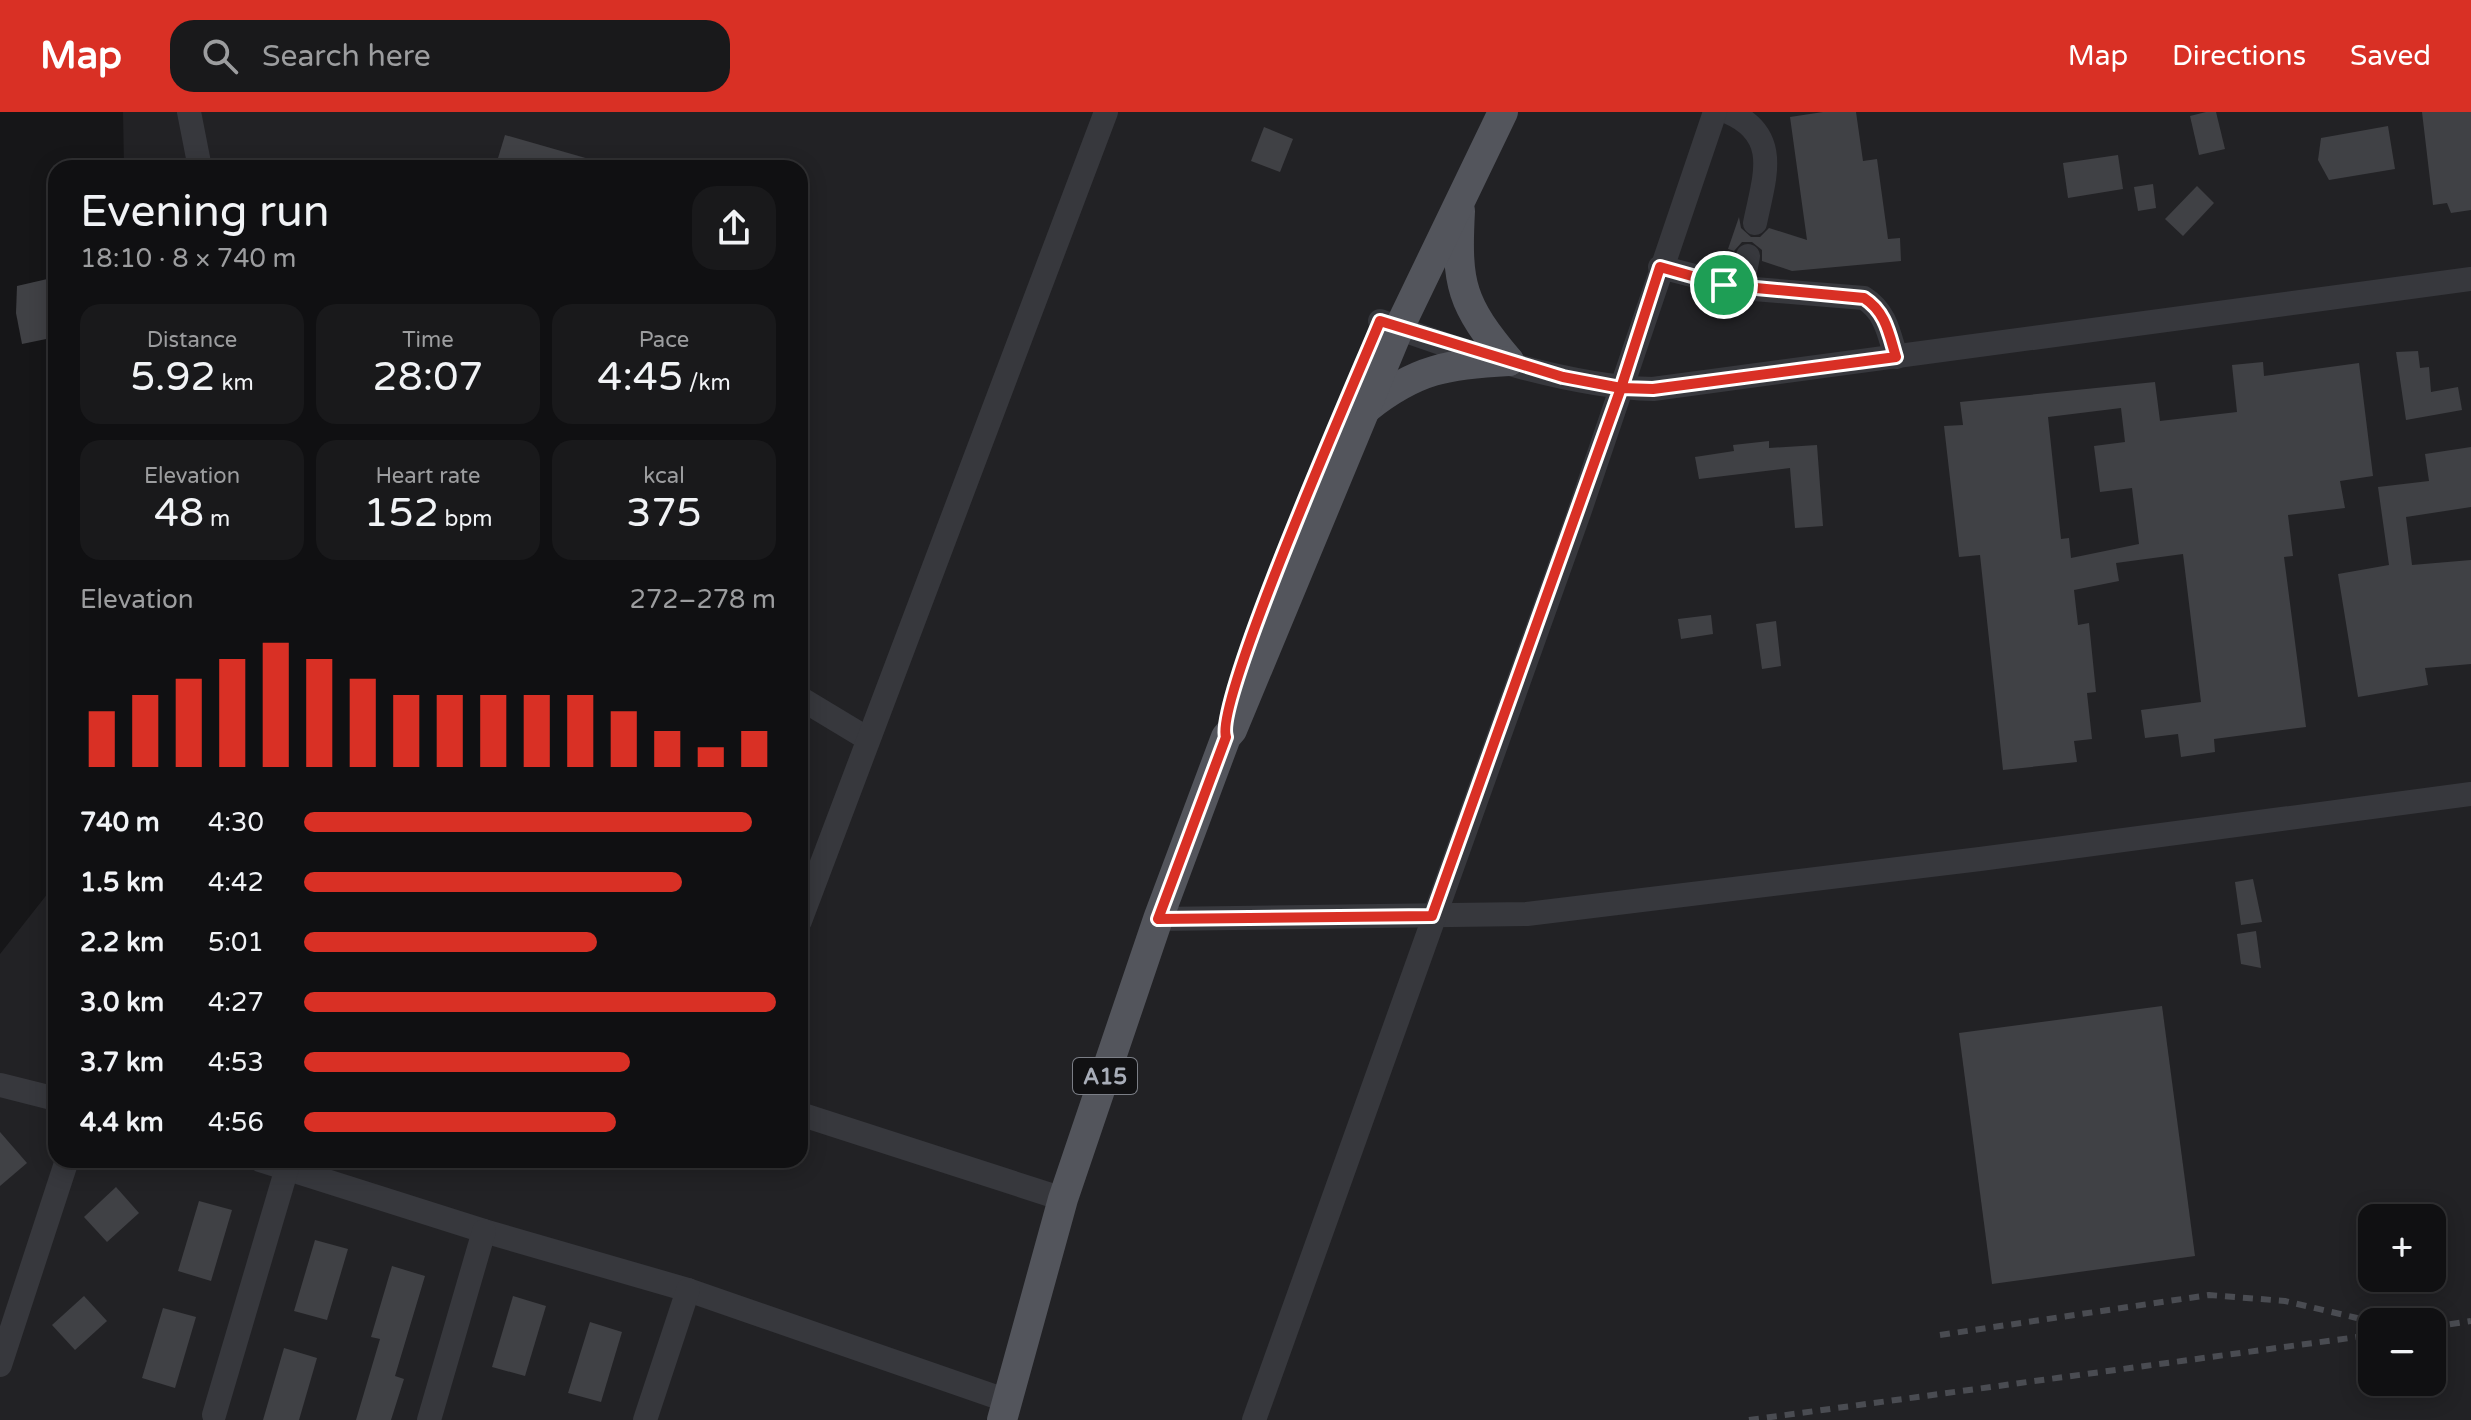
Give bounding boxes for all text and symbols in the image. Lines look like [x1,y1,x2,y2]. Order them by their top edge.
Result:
search box [170,20,730,92]
text: Map [40,33,122,79]
icon: search [198,34,242,78]
text: Search here [262,38,431,75]
text: Map [2068,39,2128,73]
text: Directions [2172,39,2306,73]
text: Saved [2350,39,2431,73]
text: Evening run [80,186,329,239]
button: share [692,186,776,270]
text: 18:10 · 8 × 740 m [80,243,296,274]
pin [1690,251,1758,319]
icon: arrive [1702,263,1746,307]
text: Distance [147,327,237,353]
text: Time [402,327,454,353]
text: Pace [639,327,689,353]
text: 5.92 [130,353,216,401]
text: 28:07 [373,353,483,401]
text: 4:45 [597,353,683,401]
text: km [216,370,254,396]
text: /km [683,370,731,396]
text: Elevation [144,463,240,489]
text: Heart rate [376,463,480,489]
text: kcal [643,463,685,489]
text: 48 [154,489,204,537]
text: 152 [363,489,439,537]
text: 375 [626,489,702,537]
text: m [204,506,230,532]
text: bpm [439,506,493,532]
text: Elevation [80,584,194,615]
text: 272–278 m [630,584,776,615]
text: 740 m [80,807,160,838]
text: 4:30 [208,807,264,838]
text: 1.5 km [80,867,164,898]
text: 4:42 [208,867,264,898]
text: 2.2 km [80,927,164,958]
text: 5:01 [208,927,264,958]
text: 3.0 km [80,987,164,1018]
text: 4:27 [208,987,264,1018]
text: 3.7 km [80,1047,164,1078]
text: 4:53 [208,1047,264,1078]
road number: A15 [1073,1058,1137,1094]
text: 4.4 km [80,1107,164,1138]
text: 4:56 [208,1107,264,1138]
map controls [2358,1204,2446,1396]
button: + [2358,1204,2446,1292]
button: − [2358,1308,2446,1396]

